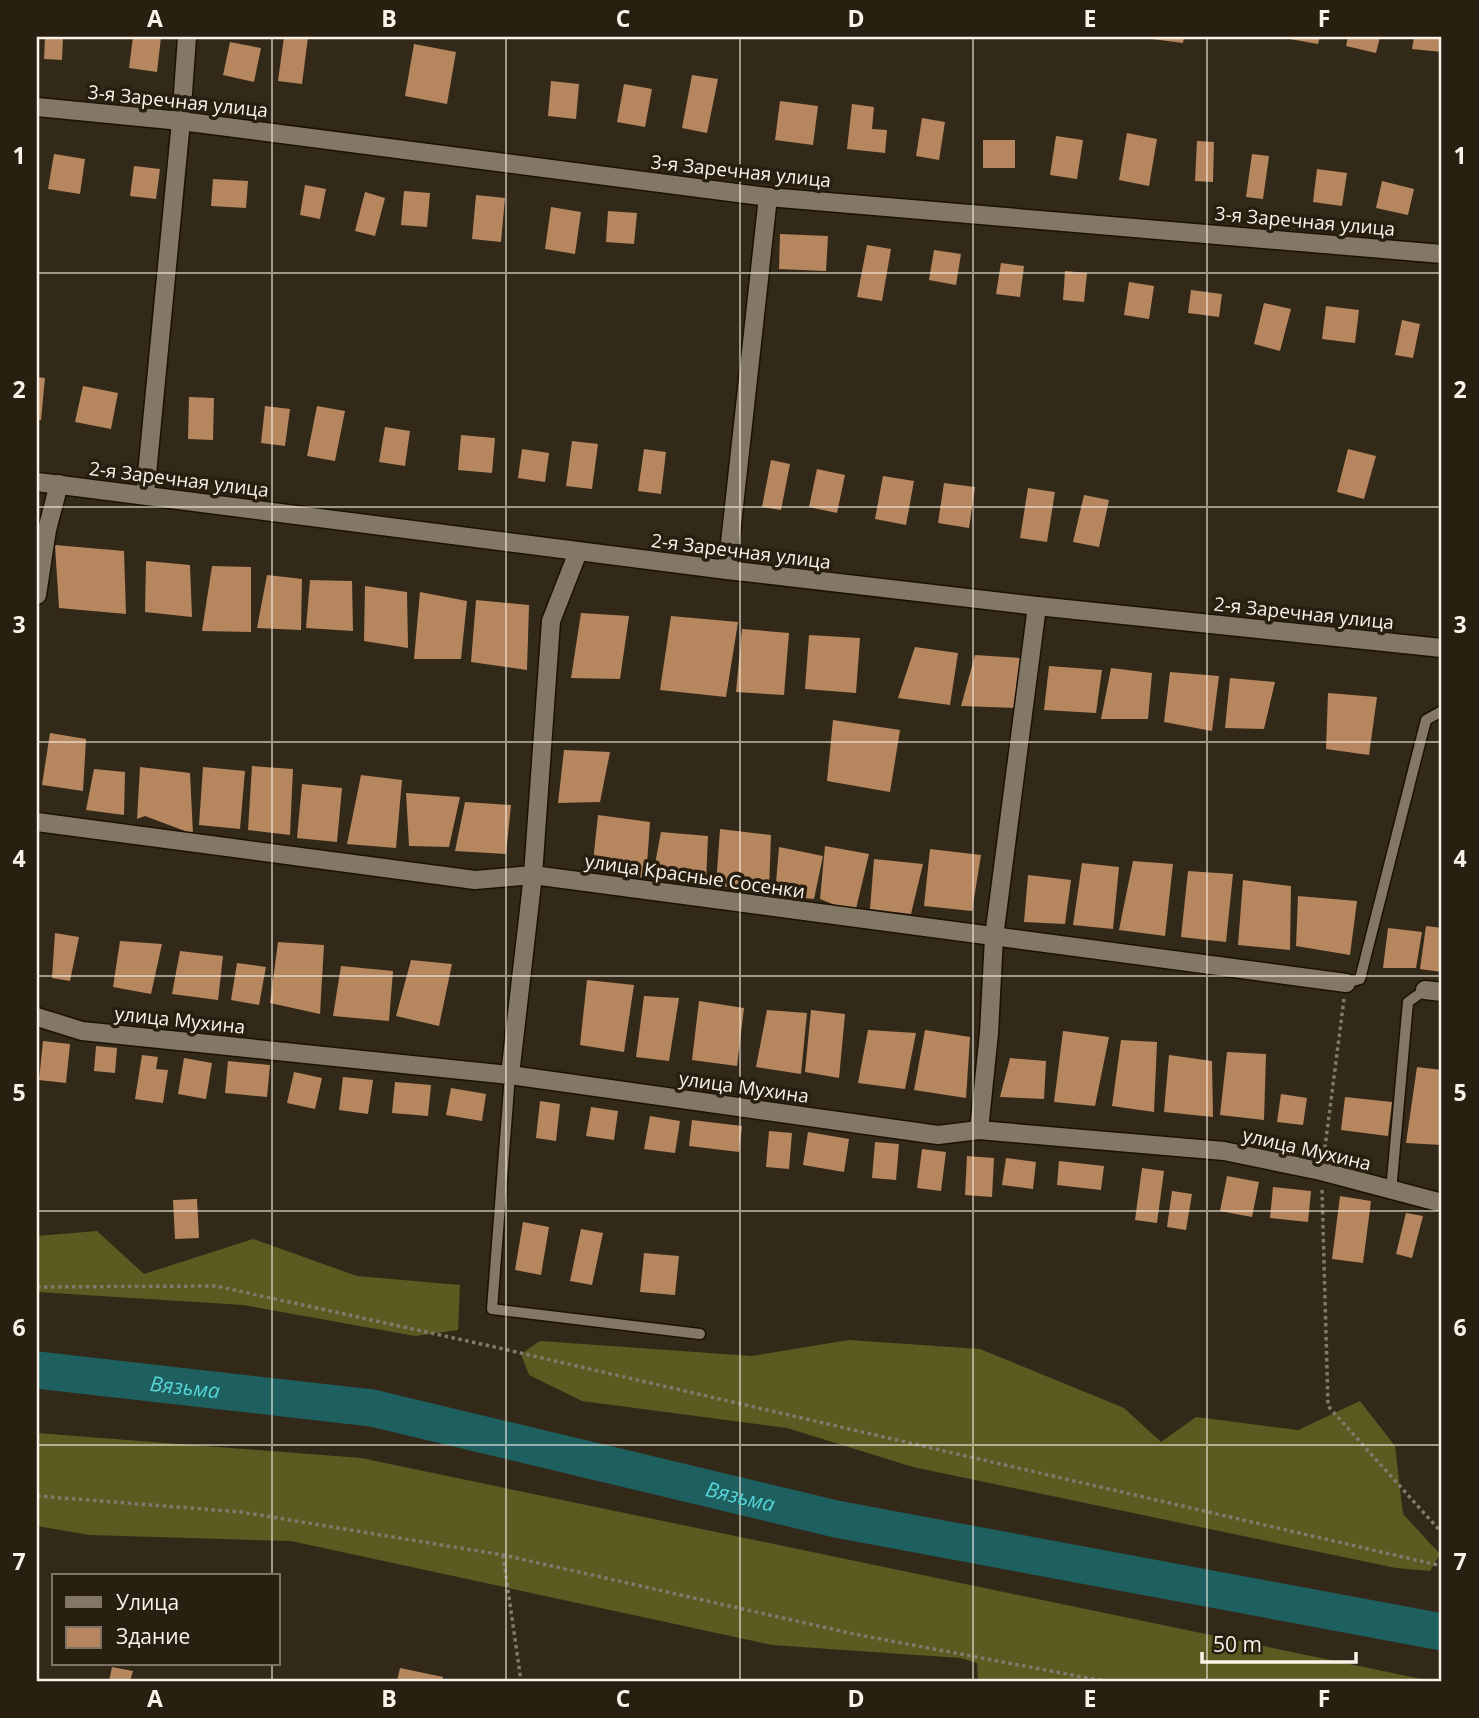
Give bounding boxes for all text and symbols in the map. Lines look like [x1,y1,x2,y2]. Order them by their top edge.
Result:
text: A [147,2,163,34]
text: B [381,2,397,34]
text: C [616,2,630,34]
text: D [847,2,865,34]
text: E [1084,2,1096,34]
text: F [1318,2,1330,34]
street label: 3-я Заречная улица [87,79,269,123]
text: 1 [12,139,26,171]
text: 1 [1453,139,1467,171]
street label: 3-я Заречная улица [650,149,832,193]
street label: 3-я Заречная улица [1214,200,1396,242]
text: 2 [12,373,26,405]
text: 2 [1453,373,1467,405]
street label: 2-я Заречная улица [88,455,270,503]
street label: 2-я Заречная улица [650,527,832,575]
street label: 2-я Заречная улица [1213,591,1395,635]
text: 3 [12,608,26,640]
text: 3 [1453,608,1467,640]
text: 4 [12,842,26,874]
text: 4 [1453,842,1467,874]
street label: улица Красные Сосенки [583,848,807,904]
street label: улица Мухина [113,1000,247,1040]
street label: улица Мухина [677,1065,811,1109]
text: 5 [12,1076,26,1108]
text: 5 [1453,1076,1467,1108]
street label: улица Мухина [1240,1122,1374,1176]
text: 6 [12,1311,26,1343]
text: 6 [1453,1311,1467,1343]
water label: Вязьма [149,1369,222,1405]
water label: Вязьма [703,1474,778,1518]
text: 7 [12,1545,26,1577]
text: 7 [1453,1545,1467,1577]
legend [52,1574,280,1666]
text: Улица [116,1588,179,1616]
scale bar [1202,1620,1356,1664]
text: Здание [116,1622,190,1650]
text: 50 m [1213,1630,1262,1658]
text: A [147,1682,163,1714]
text: B [381,1682,397,1714]
text: C [616,1682,630,1714]
text: D [847,1682,865,1714]
text: E [1084,1682,1096,1714]
text: F [1318,1682,1330,1714]

